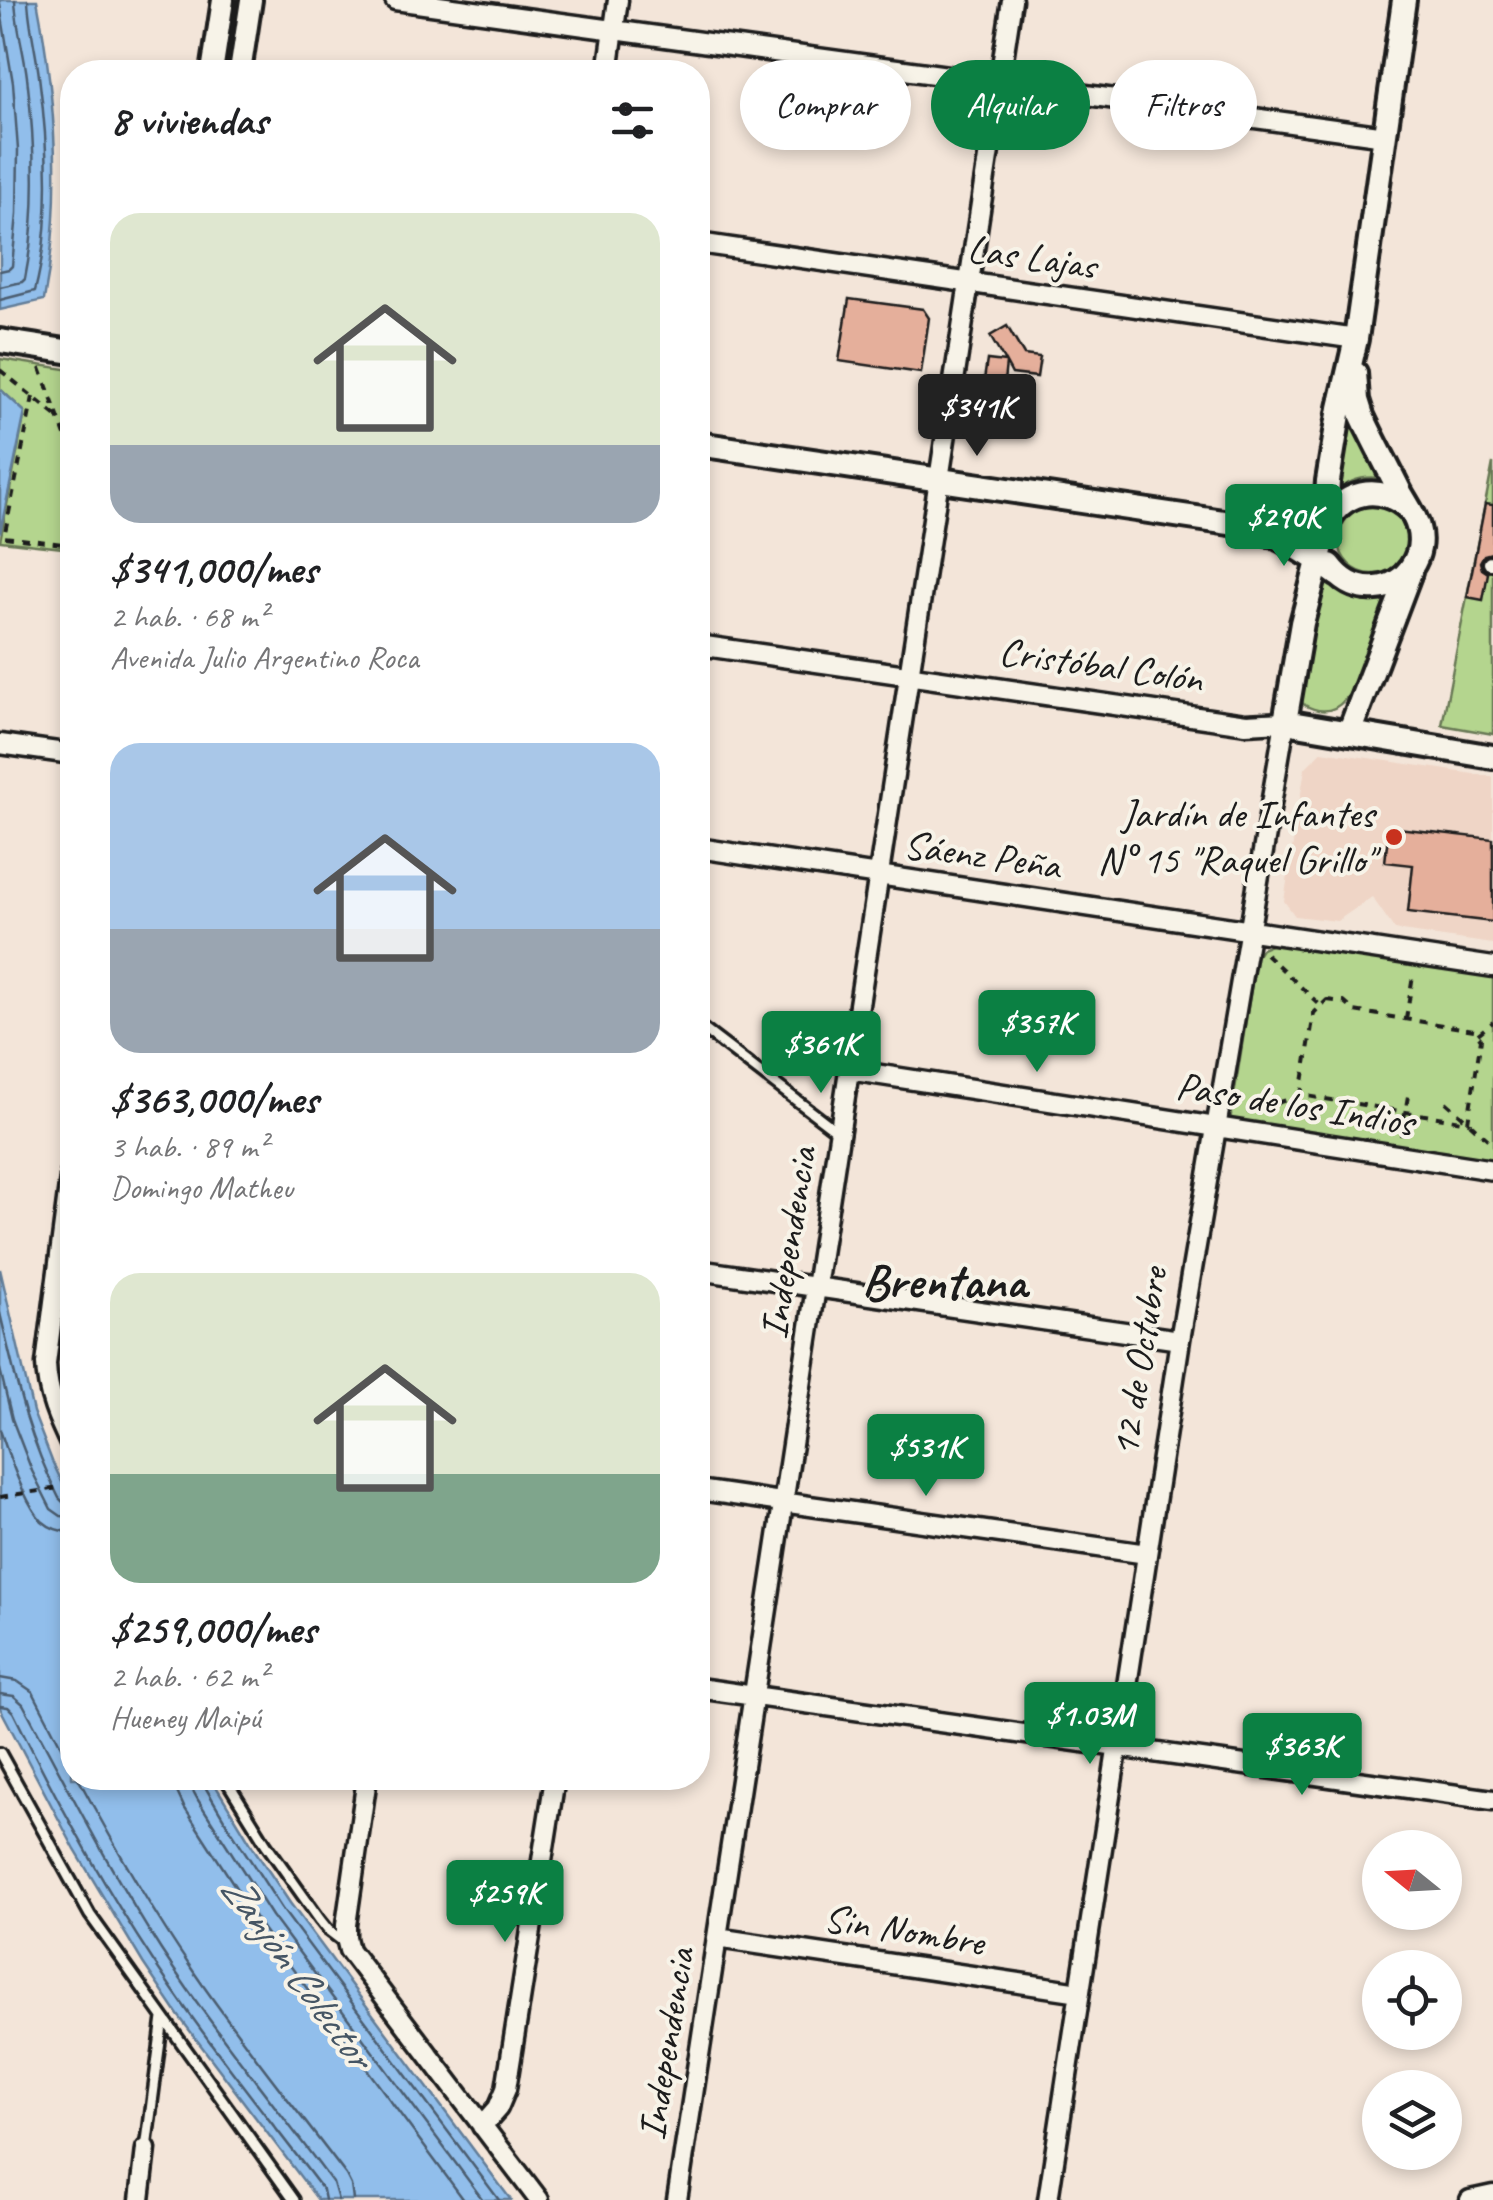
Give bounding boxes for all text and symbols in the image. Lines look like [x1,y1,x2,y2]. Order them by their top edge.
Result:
chip: Comprar [740,60,911,150]
chip: Alquilar [931,60,1090,150]
chip: Filtros [1110,60,1257,150]
icon: filters [605,93,660,148]
text: 8 viviendas [110,94,267,147]
street label: Las Lajas [965,223,1103,291]
icon: home [295,278,475,458]
pin: $341K [907,374,1047,459]
text: $341K [940,386,1014,427]
pin: $290K [1214,484,1354,569]
text: $290K [1247,496,1321,537]
text: $341,000/mes [110,543,317,596]
text: 2 hab. · 68 m² [110,596,267,637]
street label: Cristóbal Colón [996,626,1207,704]
text: Avenida Julio Argentino Roca [110,637,419,678]
place label: Jardín de Infantes N° 15 "Raquel Grillo" [1098,789,1382,885]
icon: home [295,808,475,988]
street label: Sáenz Peña [901,819,1066,891]
marker: Jardín de Infantes N° 15 "Raquel Grillo" [1383,826,1405,848]
pin: $357K [967,990,1107,1075]
text: $357K [1000,1002,1074,1043]
pin: $361K [751,1011,891,1096]
text: $361K [784,1023,858,1064]
street label: Paso de los Indios [1173,1061,1420,1148]
text: $363,000/mes [110,1073,318,1126]
text: 3 hab. · 89 m² [110,1126,267,1167]
street label: Independencia [748,1141,828,1342]
text: Domingo Matheu [110,1167,293,1208]
district label: Brentana [862,1250,1030,1313]
street label: 12 de Octubre [1099,1261,1179,1460]
icon: home [295,1338,475,1518]
pin: $531K [856,1414,996,1499]
text: $531K [889,1426,963,1467]
text: $259,000/mes [110,1603,316,1656]
text: 2 hab. · 62 m² [110,1656,267,1697]
pin: $1.03M [1009,1682,1171,1767]
text: $1.03M [1046,1694,1134,1735]
text: Hueney Maipú [110,1697,261,1738]
pin: $363K [1232,1713,1372,1798]
text: $363K [1265,1725,1339,1766]
north arrow [1362,1830,1462,1930]
map controls [1362,1830,1462,2170]
pin: $259K [435,1860,575,1945]
water label: Zanjón Colector [209,1864,388,2083]
text: $259K [469,1872,541,1913]
street label: Sin Nombre [820,1893,991,1968]
street label: Independencia [626,1942,706,2143]
button: locate [1362,1950,1462,2050]
button: layers [1362,2070,1462,2170]

